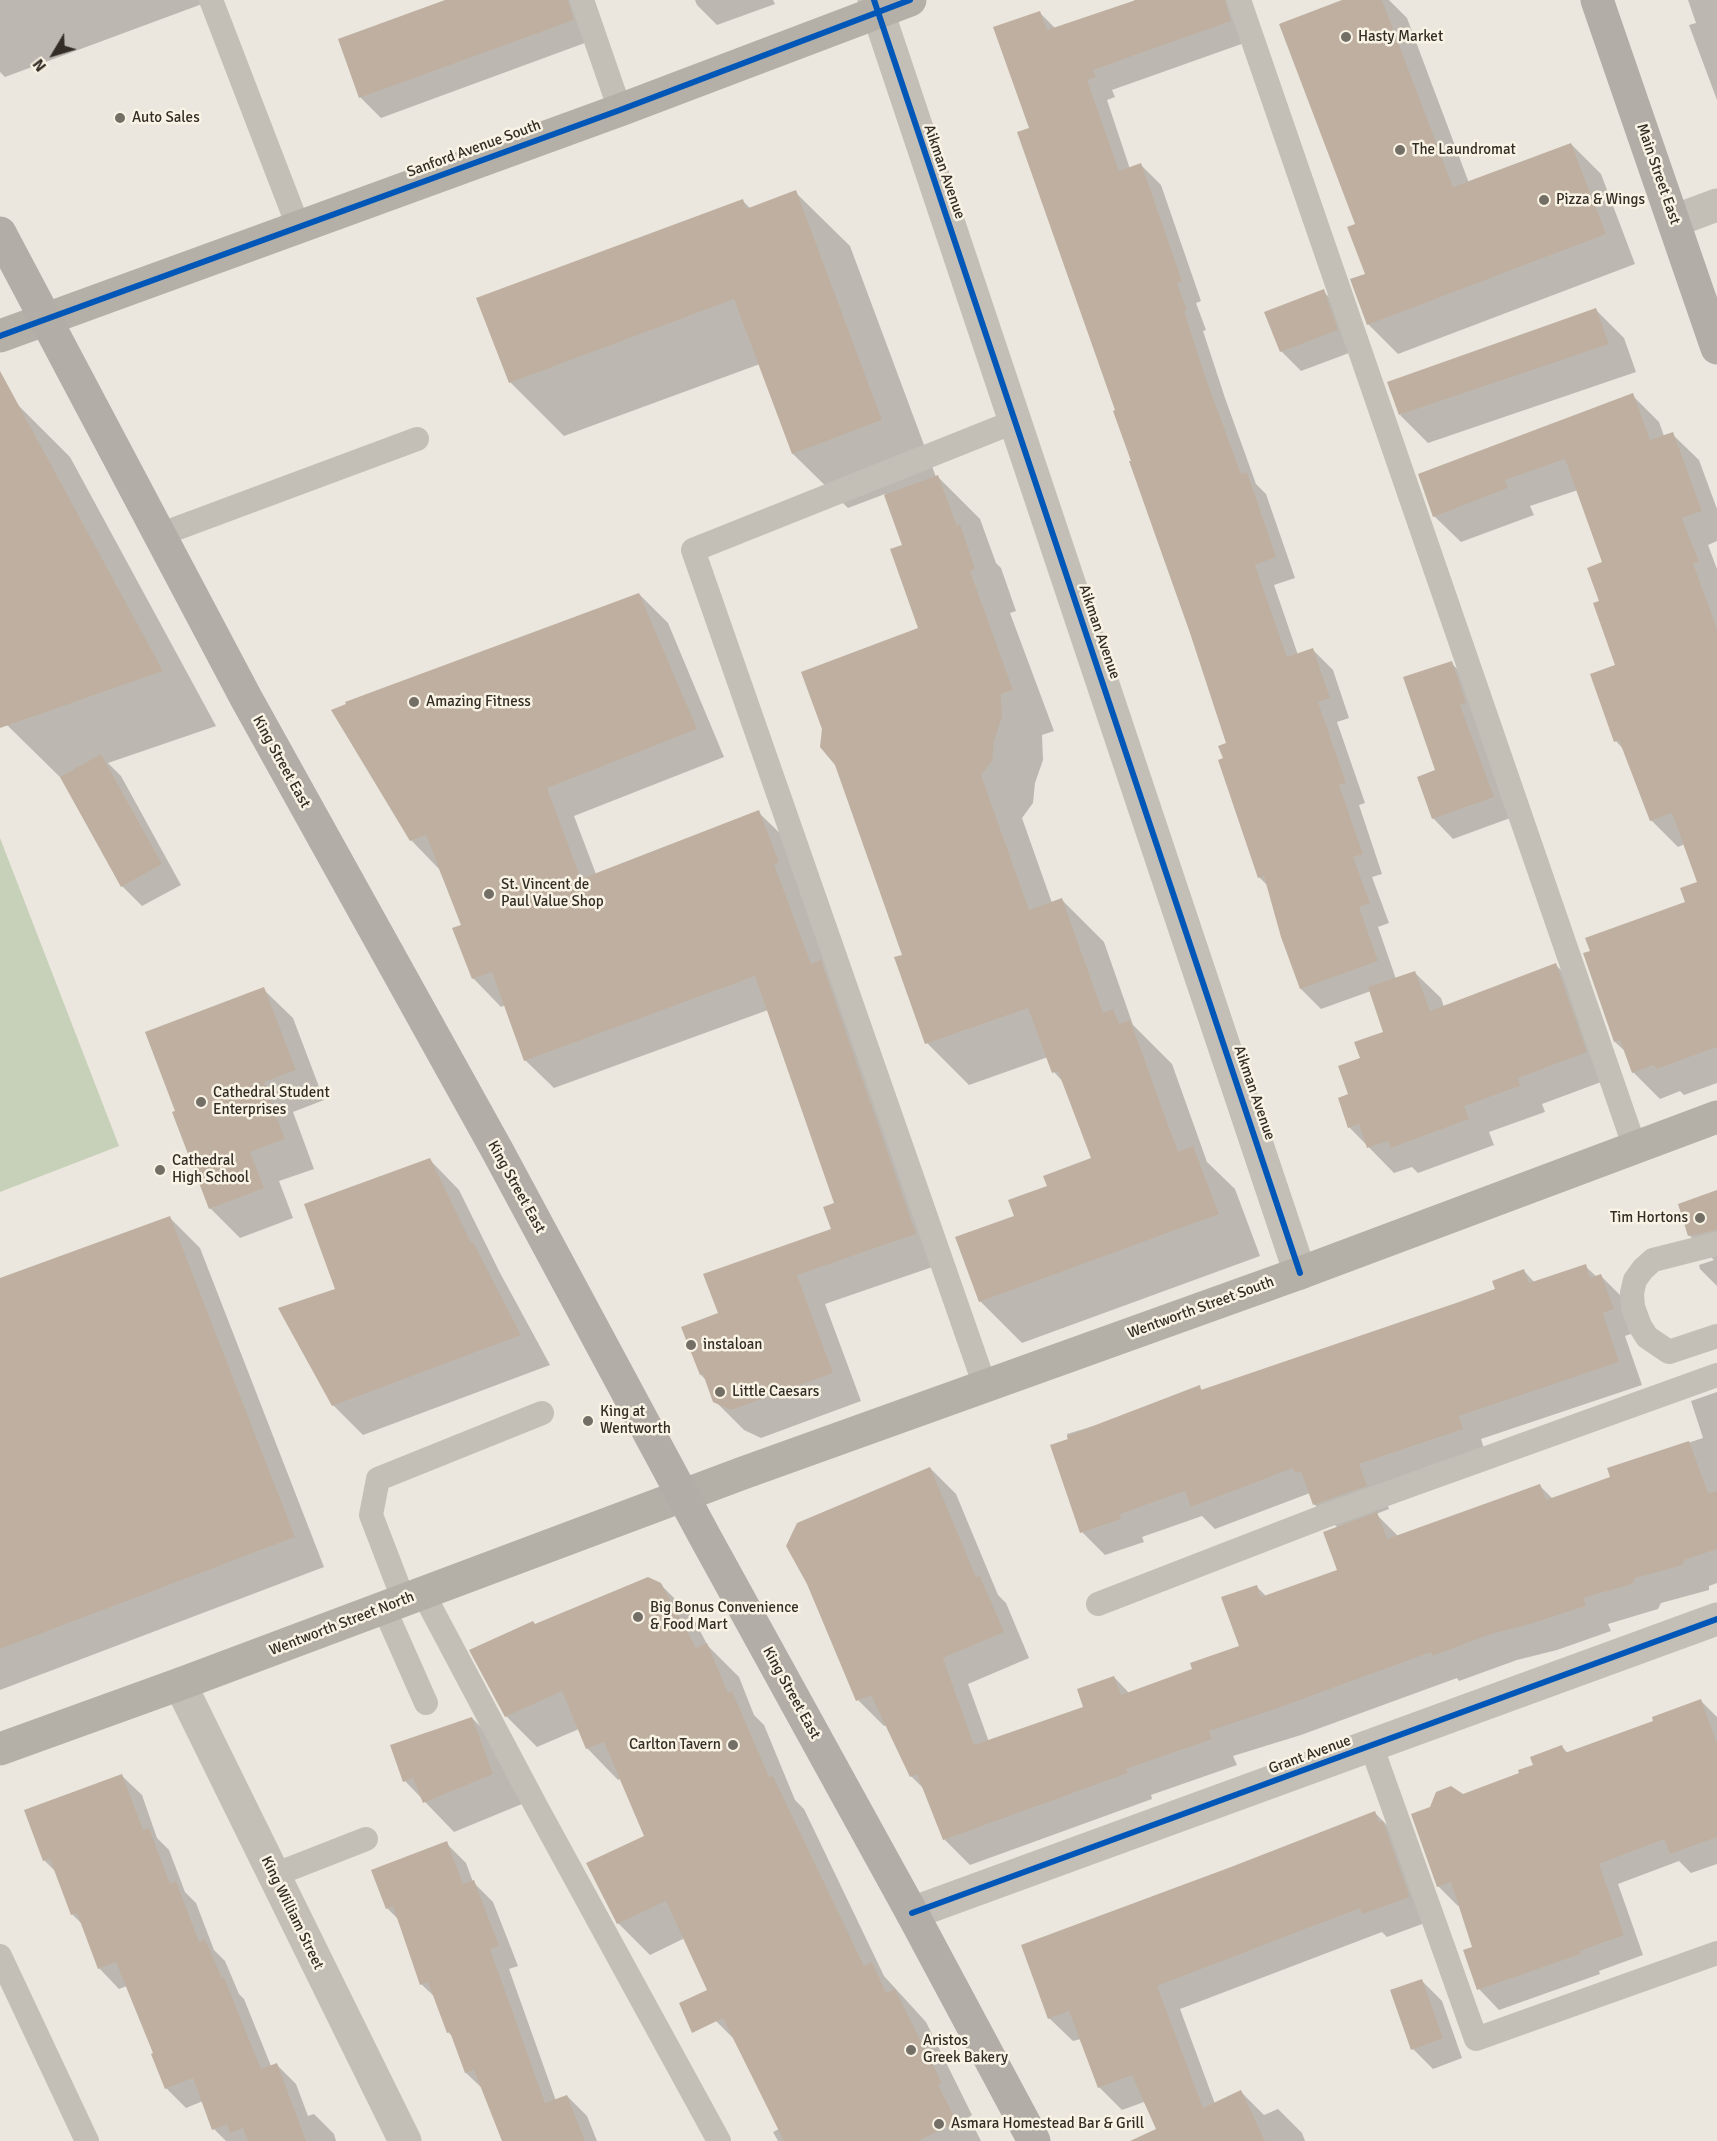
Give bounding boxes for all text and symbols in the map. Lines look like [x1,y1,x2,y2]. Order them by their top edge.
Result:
north arrow [24,24,84,84]
place label: Hasty Market [1358,28,1443,46]
marker: Hasty Market [1339,30,1353,44]
text: N [29,55,51,76]
place label: Auto Sales [132,109,200,127]
marker: Auto Sales [113,111,127,125]
street label: Sanford Avenue South [404,116,544,182]
street label: Main Street East [1632,121,1684,227]
street label: Aikman Avenue [919,122,969,222]
place label: The Laundromat [1412,141,1516,159]
marker: The Laundromat [1393,143,1407,157]
place label: Pizza & Wings [1556,191,1645,209]
marker: Pizza & Wings [1537,193,1551,207]
street label: Aikman Avenue [1074,582,1124,682]
place label: Amazing Fitness [426,693,531,711]
marker: Amazing Fitness [407,695,421,709]
street label: King Street East [248,713,314,811]
place label: St. Vincent de Paul Value Shop [501,876,604,911]
marker: St. Vincent de Paul Value Shop [482,887,496,901]
street label: Aikman Avenue [1229,1043,1279,1143]
place label: Cathedral Student Enterprises [213,1084,330,1119]
marker: Cathedral Student Enterprises [194,1095,208,1109]
street label: King Street East [483,1138,549,1236]
place label: Cathedral High School [172,1152,249,1187]
marker: Cathedral High School [153,1163,167,1177]
place label: Tim Hortons [1610,1209,1688,1227]
marker: Tim Hortons [1693,1211,1707,1225]
street label: Wentworth Street South [1125,1273,1277,1343]
place label: instaloan [703,1336,763,1354]
marker: instaloan [684,1338,698,1352]
place label: Little Caesars [732,1383,819,1401]
marker: Little Caesars [713,1385,727,1399]
place label: King at Wentworth [600,1403,671,1438]
marker: King at Wentworth [581,1414,595,1428]
street label: Wentworth Street North [267,1588,417,1660]
place label: Big Bonus Convenience & Food Mart [650,1599,799,1634]
marker: Big Bonus Convenience & Food Mart [631,1610,645,1624]
street label: King Street East [758,1644,824,1742]
street label: Grant Avenue [1266,1732,1354,1778]
place label: Carlton Tavern [629,1736,721,1754]
marker: Carlton Tavern [726,1738,740,1752]
street label: King William Street [257,1853,327,1973]
place label: Aristos Greek Bakery [923,2032,1008,2067]
marker: Aristos Greek Bakery [904,2043,918,2057]
place label: Asmara Homestead Bar & Grill [951,2115,1144,2133]
marker: Asmara Homestead Bar & Grill [932,2117,946,2131]

